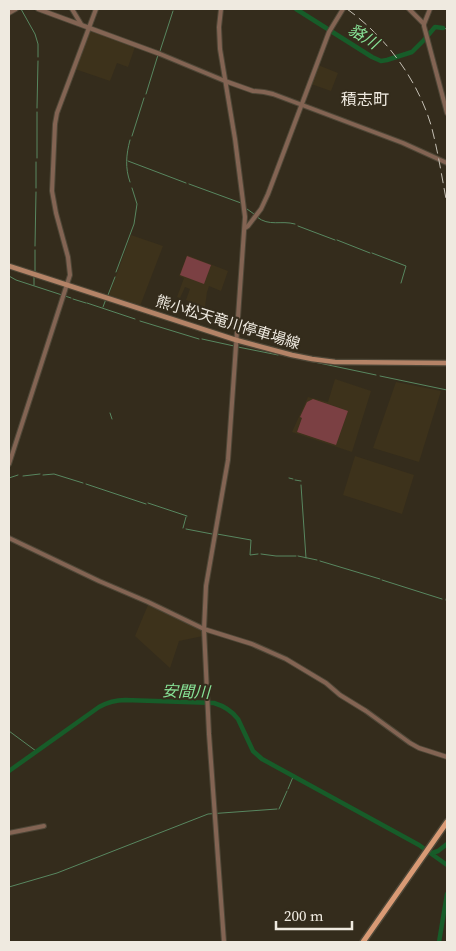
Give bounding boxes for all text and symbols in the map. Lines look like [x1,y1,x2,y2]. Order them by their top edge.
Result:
water label: 貉川 [345,18,385,55]
district label: 積志町 [341,88,389,110]
street label: 熊小松天竜川停車場線 [153,290,303,354]
water label: 安間川 [162,679,212,703]
scale bar [276,898,352,930]
text: 200 m [284,905,324,926]

